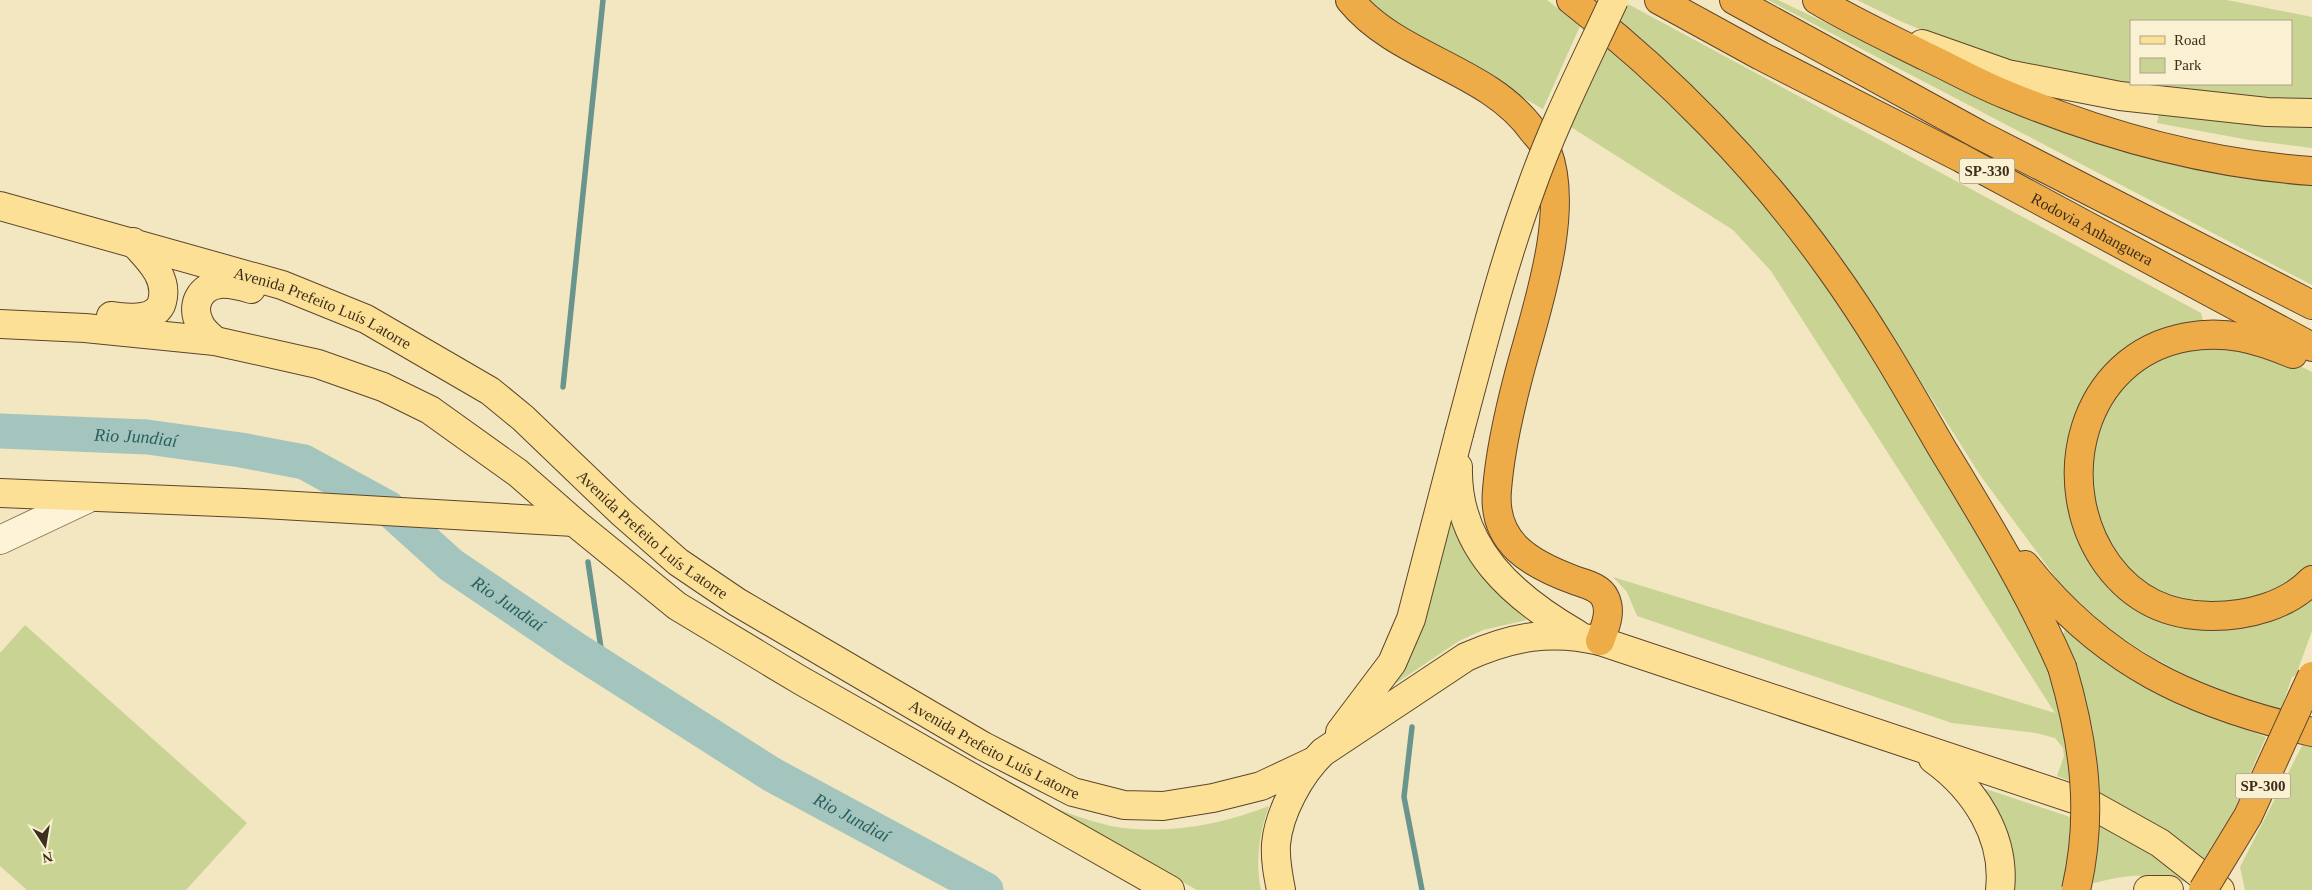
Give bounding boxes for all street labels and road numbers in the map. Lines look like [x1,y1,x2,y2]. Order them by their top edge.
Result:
road number: SP-330 [1960,158,2014,184]
street label: Rodovia Anhanguera [2029,189,2156,268]
street label: Avenida Prefeito Luís Latorre [232,263,415,352]
street label: Avenida Prefeito Luís Latorre [574,466,731,602]
street label: Avenida Prefeito Luís Latorre [906,696,1081,802]
road number: SP-300 [2236,774,2290,798]

